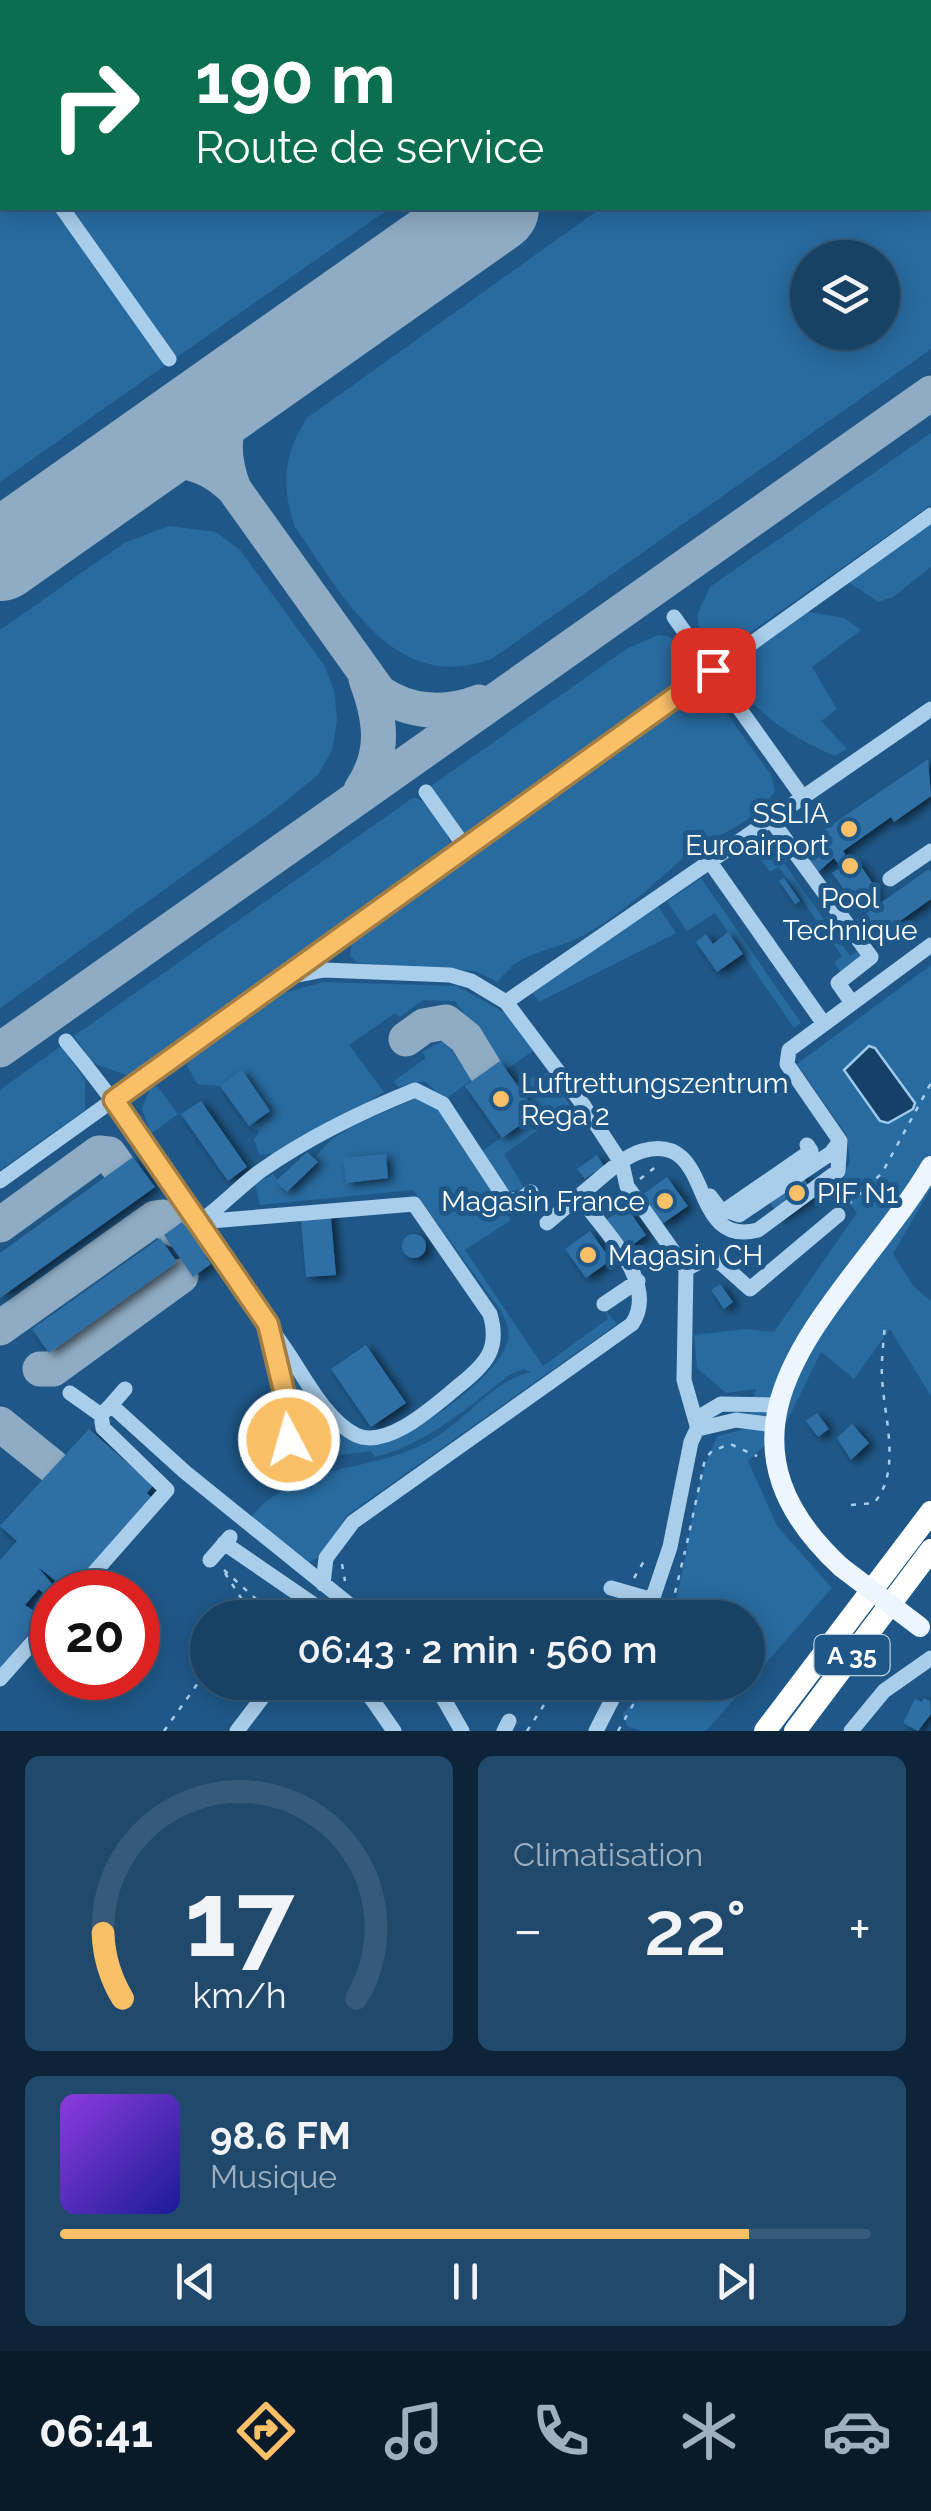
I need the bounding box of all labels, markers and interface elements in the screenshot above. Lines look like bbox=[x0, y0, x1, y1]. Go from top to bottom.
text: 190 m bbox=[195, 37, 396, 119]
icon: right bbox=[30, 40, 160, 170]
text: Route de service bbox=[195, 121, 544, 174]
map controls bbox=[790, 240, 900, 350]
button: layers bbox=[790, 240, 900, 350]
pin bbox=[671, 628, 756, 713]
icon: arrive bbox=[686, 643, 741, 698]
place label: SSLIA Euroairport bbox=[685, 797, 830, 862]
marker: SSLIA Euroairport bbox=[838, 818, 860, 840]
marker: Pool Technique bbox=[839, 855, 861, 877]
place label: Pool Technique bbox=[783, 882, 917, 947]
place label: Luftrettungszentrum Rega 2 bbox=[521, 1067, 788, 1132]
marker: Luftrettungszentrum Rega 2 bbox=[490, 1088, 512, 1110]
place label: PIF N1 bbox=[817, 1177, 898, 1210]
marker: PIF N1 bbox=[786, 1182, 808, 1204]
place label: Magasin France bbox=[441, 1185, 645, 1218]
marker: Magasin France bbox=[654, 1190, 676, 1212]
place label: Magasin CH bbox=[608, 1239, 763, 1272]
marker: Magasin CH bbox=[577, 1244, 599, 1266]
position arrow bbox=[237, 1388, 341, 1492]
speed limit sign: 20 bbox=[30, 1570, 160, 1700]
text: 06:43 · 2 min · 560 m bbox=[297, 1627, 658, 1672]
road number: A 35 bbox=[814, 1635, 890, 1675]
text: Climatisation bbox=[513, 1836, 703, 1873]
text: 17 bbox=[184, 1858, 295, 1980]
text: 22° bbox=[644, 1884, 747, 1973]
text: − bbox=[513, 1897, 543, 1962]
text: + bbox=[848, 1897, 871, 1962]
text: km/h bbox=[192, 1974, 286, 2016]
text: 98.6 FM bbox=[210, 2113, 351, 2158]
text: Musique bbox=[210, 2158, 337, 2195]
icon: previous bbox=[168, 2254, 223, 2309]
icon: pause bbox=[438, 2254, 493, 2309]
icon: next bbox=[708, 2254, 763, 2309]
icon: directions bbox=[231, 2396, 301, 2466]
icon: music bbox=[379, 2396, 449, 2466]
icon: phone bbox=[526, 2396, 596, 2466]
icon: climate bbox=[674, 2396, 744, 2466]
icon: car bbox=[822, 2396, 892, 2466]
text: 06:41 bbox=[39, 2405, 153, 2458]

